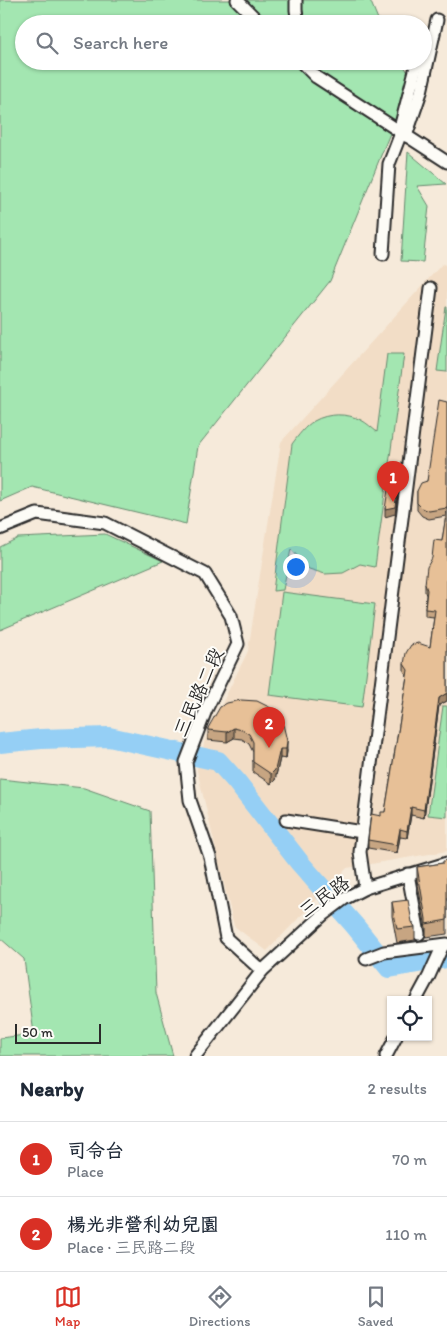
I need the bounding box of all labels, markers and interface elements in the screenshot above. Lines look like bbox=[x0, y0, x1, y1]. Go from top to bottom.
search box bbox=[15, 15, 432, 70]
icon: search bbox=[33, 29, 61, 57]
text: Search here bbox=[73, 31, 168, 54]
pin: 1 bbox=[377, 461, 409, 502]
your location bbox=[283, 554, 309, 580]
street label: 三民路二段 bbox=[169, 644, 228, 740]
pin: 2 bbox=[253, 707, 285, 748]
street label: 三民路 bbox=[294, 870, 354, 922]
map controls bbox=[387, 996, 432, 1041]
button: locate bbox=[387, 996, 432, 1041]
scale bar bbox=[15, 1021, 101, 1044]
text: 50 m bbox=[22, 1024, 53, 1041]
text: Nearby bbox=[20, 1076, 84, 1101]
text: 2 results bbox=[367, 1079, 427, 1098]
text: 司令台 bbox=[67, 1139, 124, 1162]
text: 1 bbox=[32, 1150, 40, 1169]
text: 70 m bbox=[392, 1150, 427, 1169]
text: Place bbox=[67, 1162, 104, 1181]
text: 楊光非營利幼兒園 bbox=[67, 1213, 219, 1236]
text: 2 bbox=[32, 1225, 40, 1244]
text: 110 m bbox=[385, 1225, 427, 1244]
text: Place · 三民路二段 bbox=[67, 1238, 195, 1257]
tab: Map bbox=[54, 1283, 82, 1330]
tab: Directions bbox=[189, 1283, 250, 1330]
tab: Saved bbox=[358, 1283, 393, 1330]

